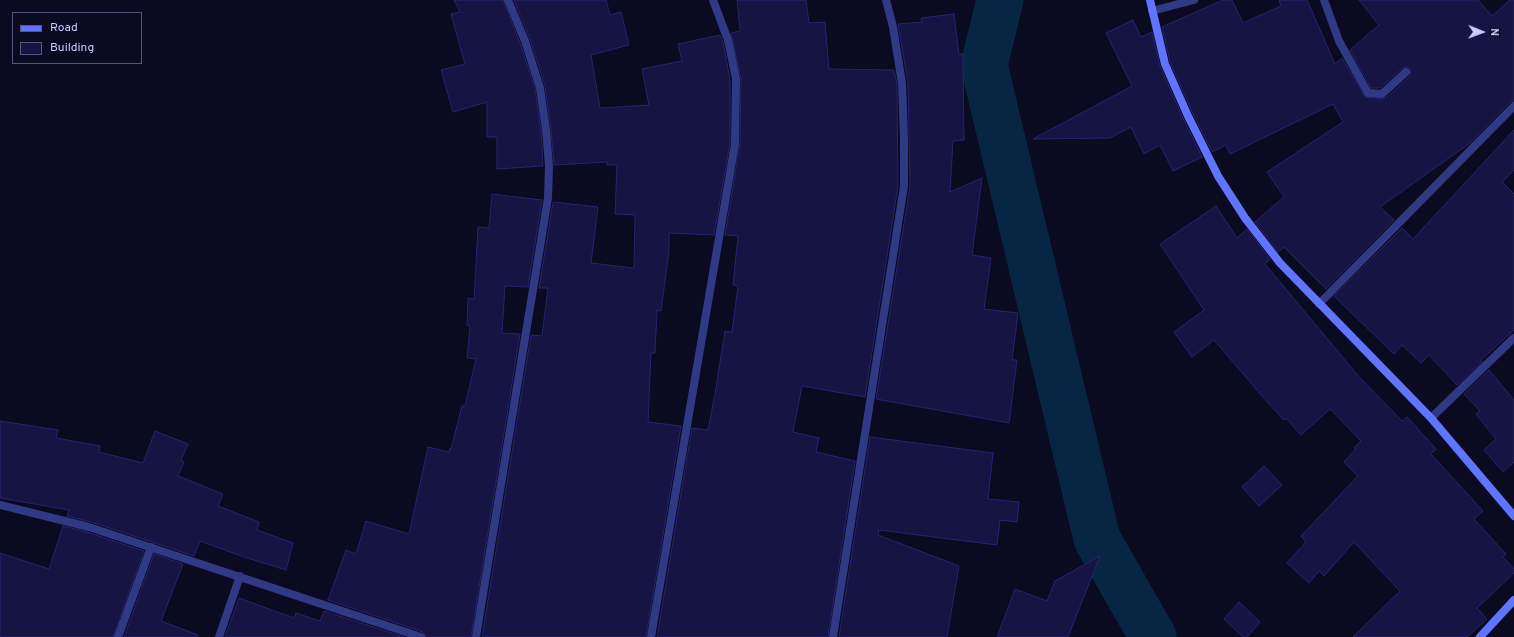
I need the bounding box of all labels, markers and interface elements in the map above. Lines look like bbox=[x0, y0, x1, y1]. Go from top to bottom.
legend bbox=[12, 12, 142, 64]
north arrow bbox=[1462, 12, 1502, 52]
text: Road bbox=[50, 20, 78, 36]
text: N bbox=[1487, 28, 1501, 36]
text: Building bbox=[50, 40, 94, 56]

